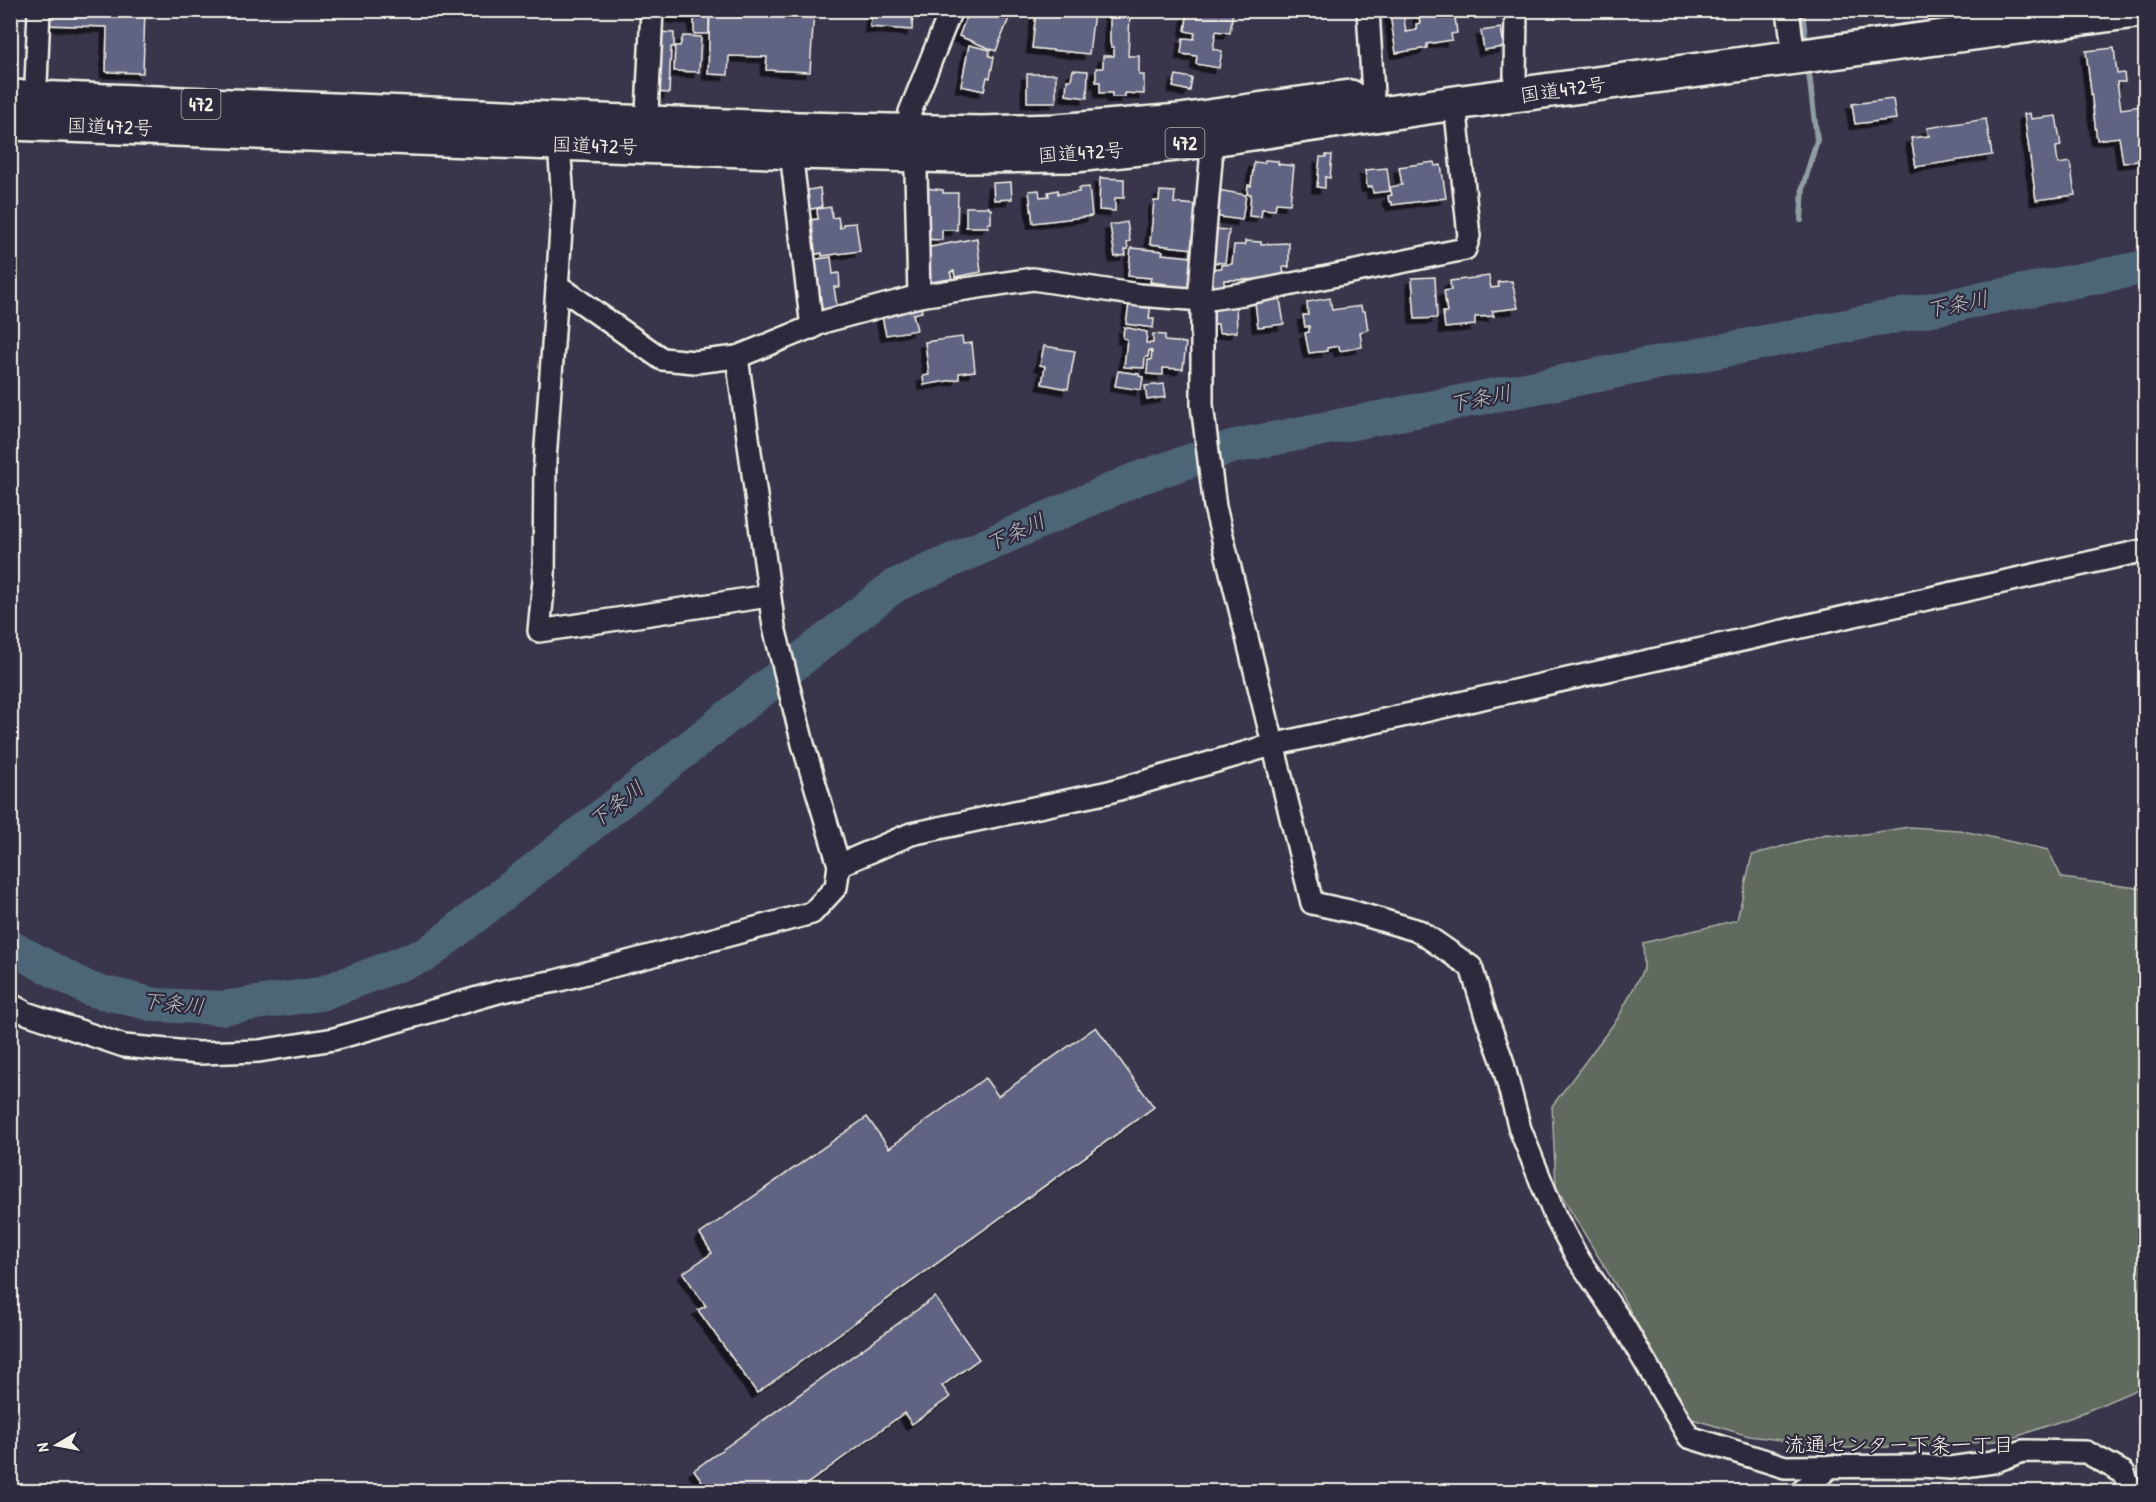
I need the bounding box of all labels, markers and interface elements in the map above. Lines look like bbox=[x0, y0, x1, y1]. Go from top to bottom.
street label: 国道472号 bbox=[1518, 70, 1608, 108]
road number: 472 bbox=[182, 89, 220, 119]
street label: 国道472号 bbox=[66, 111, 154, 141]
road number: 472 bbox=[1166, 128, 1204, 158]
street label: 国道472号 bbox=[551, 130, 639, 160]
street label: 国道472号 bbox=[1037, 136, 1125, 168]
water label: 下条川 bbox=[1923, 284, 1991, 324]
water label: 下条川 bbox=[1446, 378, 1514, 418]
water label: 下条川 bbox=[980, 506, 1050, 558]
water label: 下条川 bbox=[582, 773, 650, 835]
water label: 下条川 bbox=[140, 985, 206, 1021]
north arrow bbox=[27, 1415, 87, 1475]
district label: 流通センター下条一丁目 bbox=[1784, 1430, 2014, 1459]
text: N bbox=[31, 1441, 54, 1454]

